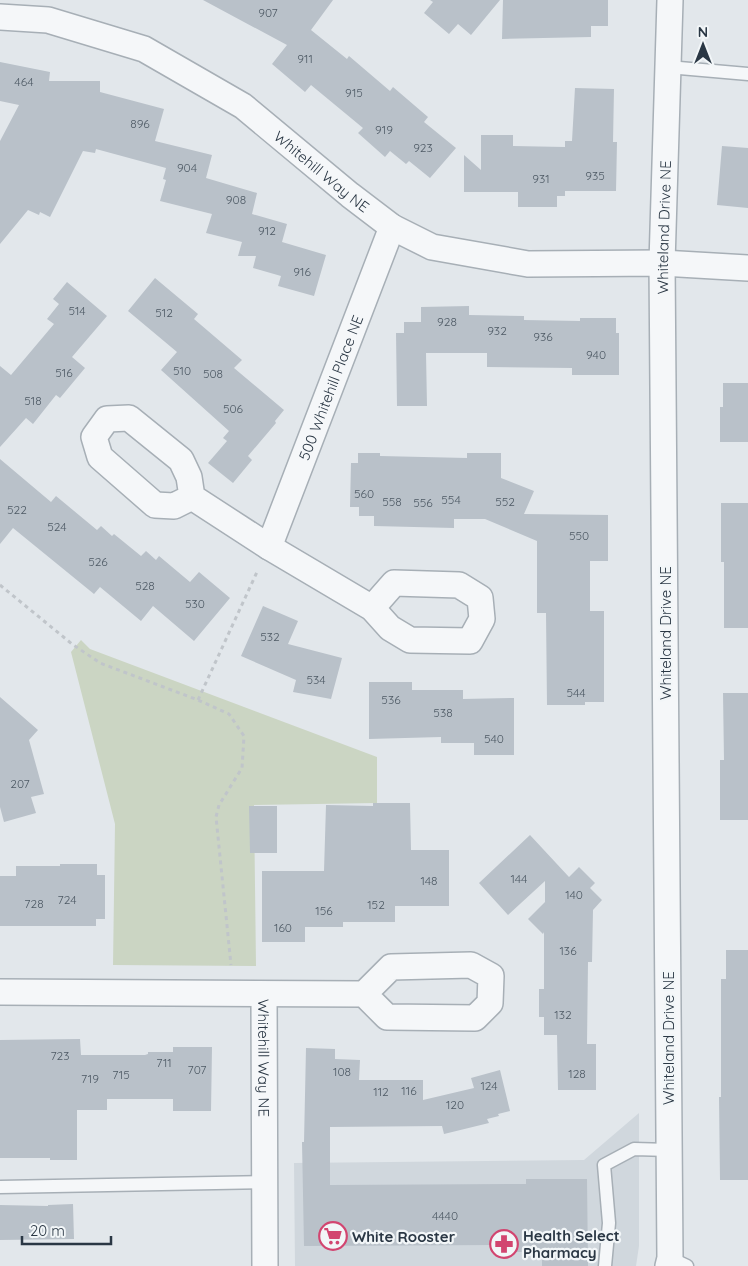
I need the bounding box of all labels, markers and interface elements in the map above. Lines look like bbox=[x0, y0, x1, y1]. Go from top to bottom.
house number: 907 bbox=[258, 5, 278, 20]
north arrow bbox=[678, 20, 728, 70]
text: N bbox=[698, 23, 708, 41]
house number: 911 bbox=[297, 51, 313, 66]
house number: 464 bbox=[14, 74, 34, 89]
house number: 915 bbox=[345, 85, 363, 100]
house number: 896 bbox=[130, 116, 150, 131]
house number: 919 bbox=[375, 122, 393, 137]
street label: Whitehill Way NE bbox=[270, 126, 373, 216]
house number: 923 bbox=[413, 140, 433, 155]
house number: 904 bbox=[177, 160, 197, 175]
street label: Whiteland Drive NE bbox=[653, 160, 675, 294]
house number: 935 bbox=[585, 168, 605, 183]
house number: 931 bbox=[532, 171, 550, 186]
house number: 908 bbox=[226, 192, 246, 207]
house number: 912 bbox=[258, 223, 276, 238]
house number: 916 bbox=[293, 264, 311, 279]
house number: 514 bbox=[68, 303, 86, 318]
house number: 512 bbox=[155, 305, 173, 320]
street label: 500 Whitehill Place NE bbox=[294, 312, 367, 463]
house number: 928 bbox=[437, 314, 457, 329]
house number: 932 bbox=[487, 323, 507, 338]
house number: 936 bbox=[533, 329, 553, 344]
house number: 940 bbox=[586, 347, 606, 362]
house number: 510 bbox=[173, 363, 191, 378]
house number: 516 bbox=[55, 365, 73, 380]
house number: 508 bbox=[203, 366, 223, 381]
house number: 518 bbox=[24, 393, 42, 408]
house number: 506 bbox=[223, 401, 244, 416]
house number: 560 bbox=[354, 486, 374, 501]
house number: 554 bbox=[441, 492, 461, 507]
house number: 558 bbox=[382, 494, 402, 509]
house number: 552 bbox=[495, 494, 515, 509]
house number: 556 bbox=[413, 495, 433, 510]
house number: 522 bbox=[7, 502, 27, 517]
house number: 524 bbox=[47, 519, 67, 534]
house number: 550 bbox=[569, 528, 589, 543]
house number: 526 bbox=[88, 554, 108, 569]
street label: Whiteland Drive NE bbox=[656, 566, 675, 700]
house number: 528 bbox=[135, 578, 155, 593]
house number: 530 bbox=[185, 596, 205, 611]
house number: 532 bbox=[260, 629, 280, 644]
house number: 534 bbox=[306, 672, 326, 687]
house number: 544 bbox=[566, 685, 586, 700]
house number: 536 bbox=[381, 692, 401, 707]
house number: 538 bbox=[433, 705, 453, 720]
house number: 540 bbox=[484, 731, 504, 746]
house number: 207 bbox=[10, 776, 30, 791]
house number: 144 bbox=[511, 871, 527, 886]
house number: 148 bbox=[420, 873, 438, 888]
house number: 140 bbox=[565, 887, 583, 902]
house number: 724 bbox=[58, 892, 76, 907]
house number: 728 bbox=[24, 896, 44, 911]
house number: 152 bbox=[367, 897, 385, 912]
house number: 156 bbox=[315, 903, 333, 918]
house number: 160 bbox=[274, 920, 292, 935]
house number: 136 bbox=[559, 943, 577, 958]
street label: Whiteland Drive NE bbox=[659, 971, 678, 1105]
street label: Whitehill Way NE bbox=[255, 999, 274, 1117]
house number: 132 bbox=[554, 1007, 572, 1022]
house number: 723 bbox=[50, 1048, 70, 1063]
house number: 711 bbox=[156, 1055, 172, 1070]
house number: 707 bbox=[188, 1062, 206, 1077]
house number: 108 bbox=[333, 1064, 351, 1079]
house number: 128 bbox=[568, 1066, 586, 1081]
house number: 715 bbox=[112, 1067, 130, 1082]
house number: 719 bbox=[81, 1071, 99, 1086]
house number: 124 bbox=[480, 1078, 498, 1093]
house number: 116 bbox=[401, 1083, 417, 1098]
house number: 112 bbox=[373, 1084, 389, 1099]
house number: 120 bbox=[446, 1097, 464, 1112]
house number: 4440 bbox=[432, 1208, 458, 1223]
scale bar bbox=[22, 1214, 111, 1246]
text: 20 m bbox=[30, 1221, 65, 1240]
supermarket icon: White Rooster bbox=[318, 1221, 348, 1251]
place label: Health Select Pharmacy bbox=[523, 1226, 620, 1262]
place label: White Rooster bbox=[352, 1227, 456, 1246]
pharmacy icon: Health Select Pharmacy bbox=[489, 1229, 519, 1259]

